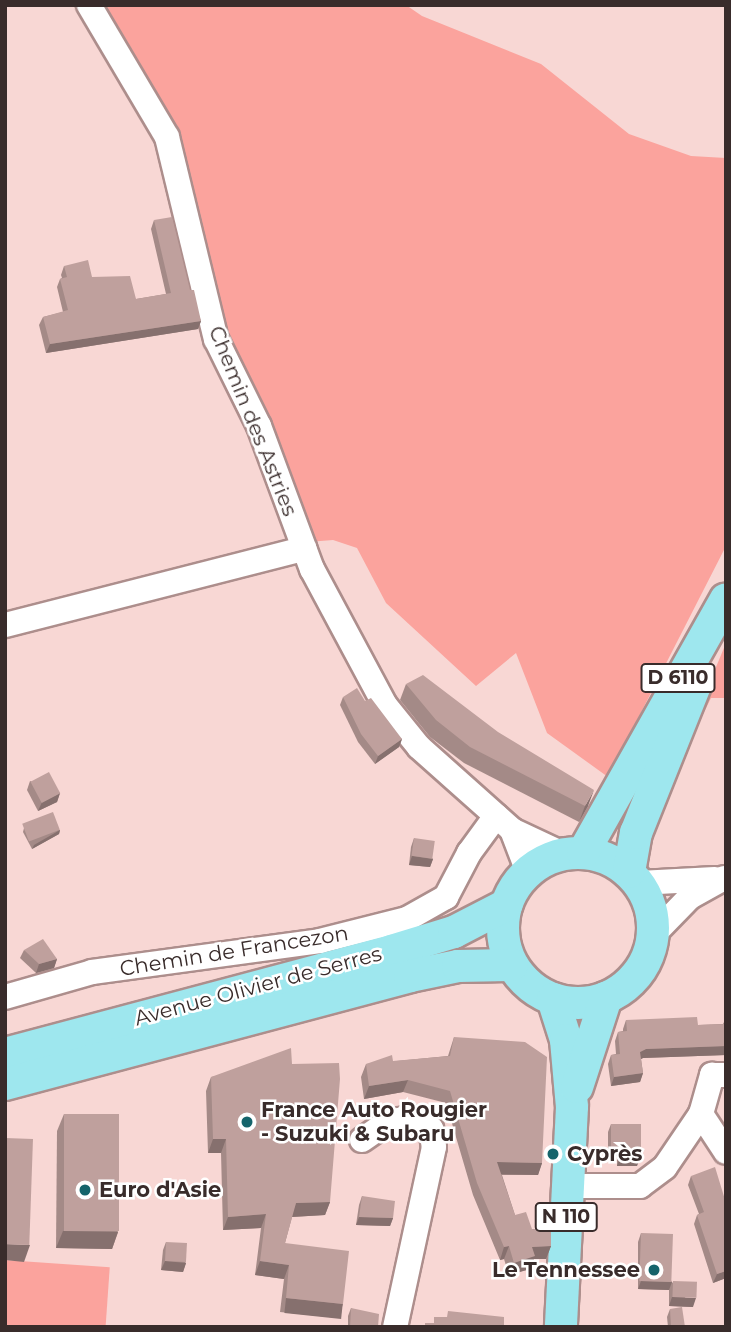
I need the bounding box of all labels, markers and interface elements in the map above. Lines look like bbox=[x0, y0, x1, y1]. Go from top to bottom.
street label: Chemin des Astries bbox=[203, 322, 303, 520]
road number: D 6110 bbox=[640, 663, 716, 694]
street label: Chemin de Francezon bbox=[118, 920, 350, 982]
street label: Avenue Olivier de Serres bbox=[132, 941, 384, 1031]
place label: France Auto Rougier - Suzuki & Subaru bbox=[261, 1097, 487, 1147]
marker: France Auto Rougier - Suzuki & Subaru bbox=[239, 1114, 255, 1130]
place label: Cyprès bbox=[567, 1141, 643, 1167]
marker: Cyprès bbox=[545, 1146, 561, 1162]
place label: Euro d'Asie bbox=[99, 1177, 221, 1203]
marker: Euro d'Asie bbox=[77, 1182, 93, 1198]
road number: N 110 bbox=[534, 1202, 598, 1232]
place label: Le Tennessee bbox=[492, 1257, 640, 1283]
marker: Le Tennessee bbox=[646, 1262, 662, 1278]

